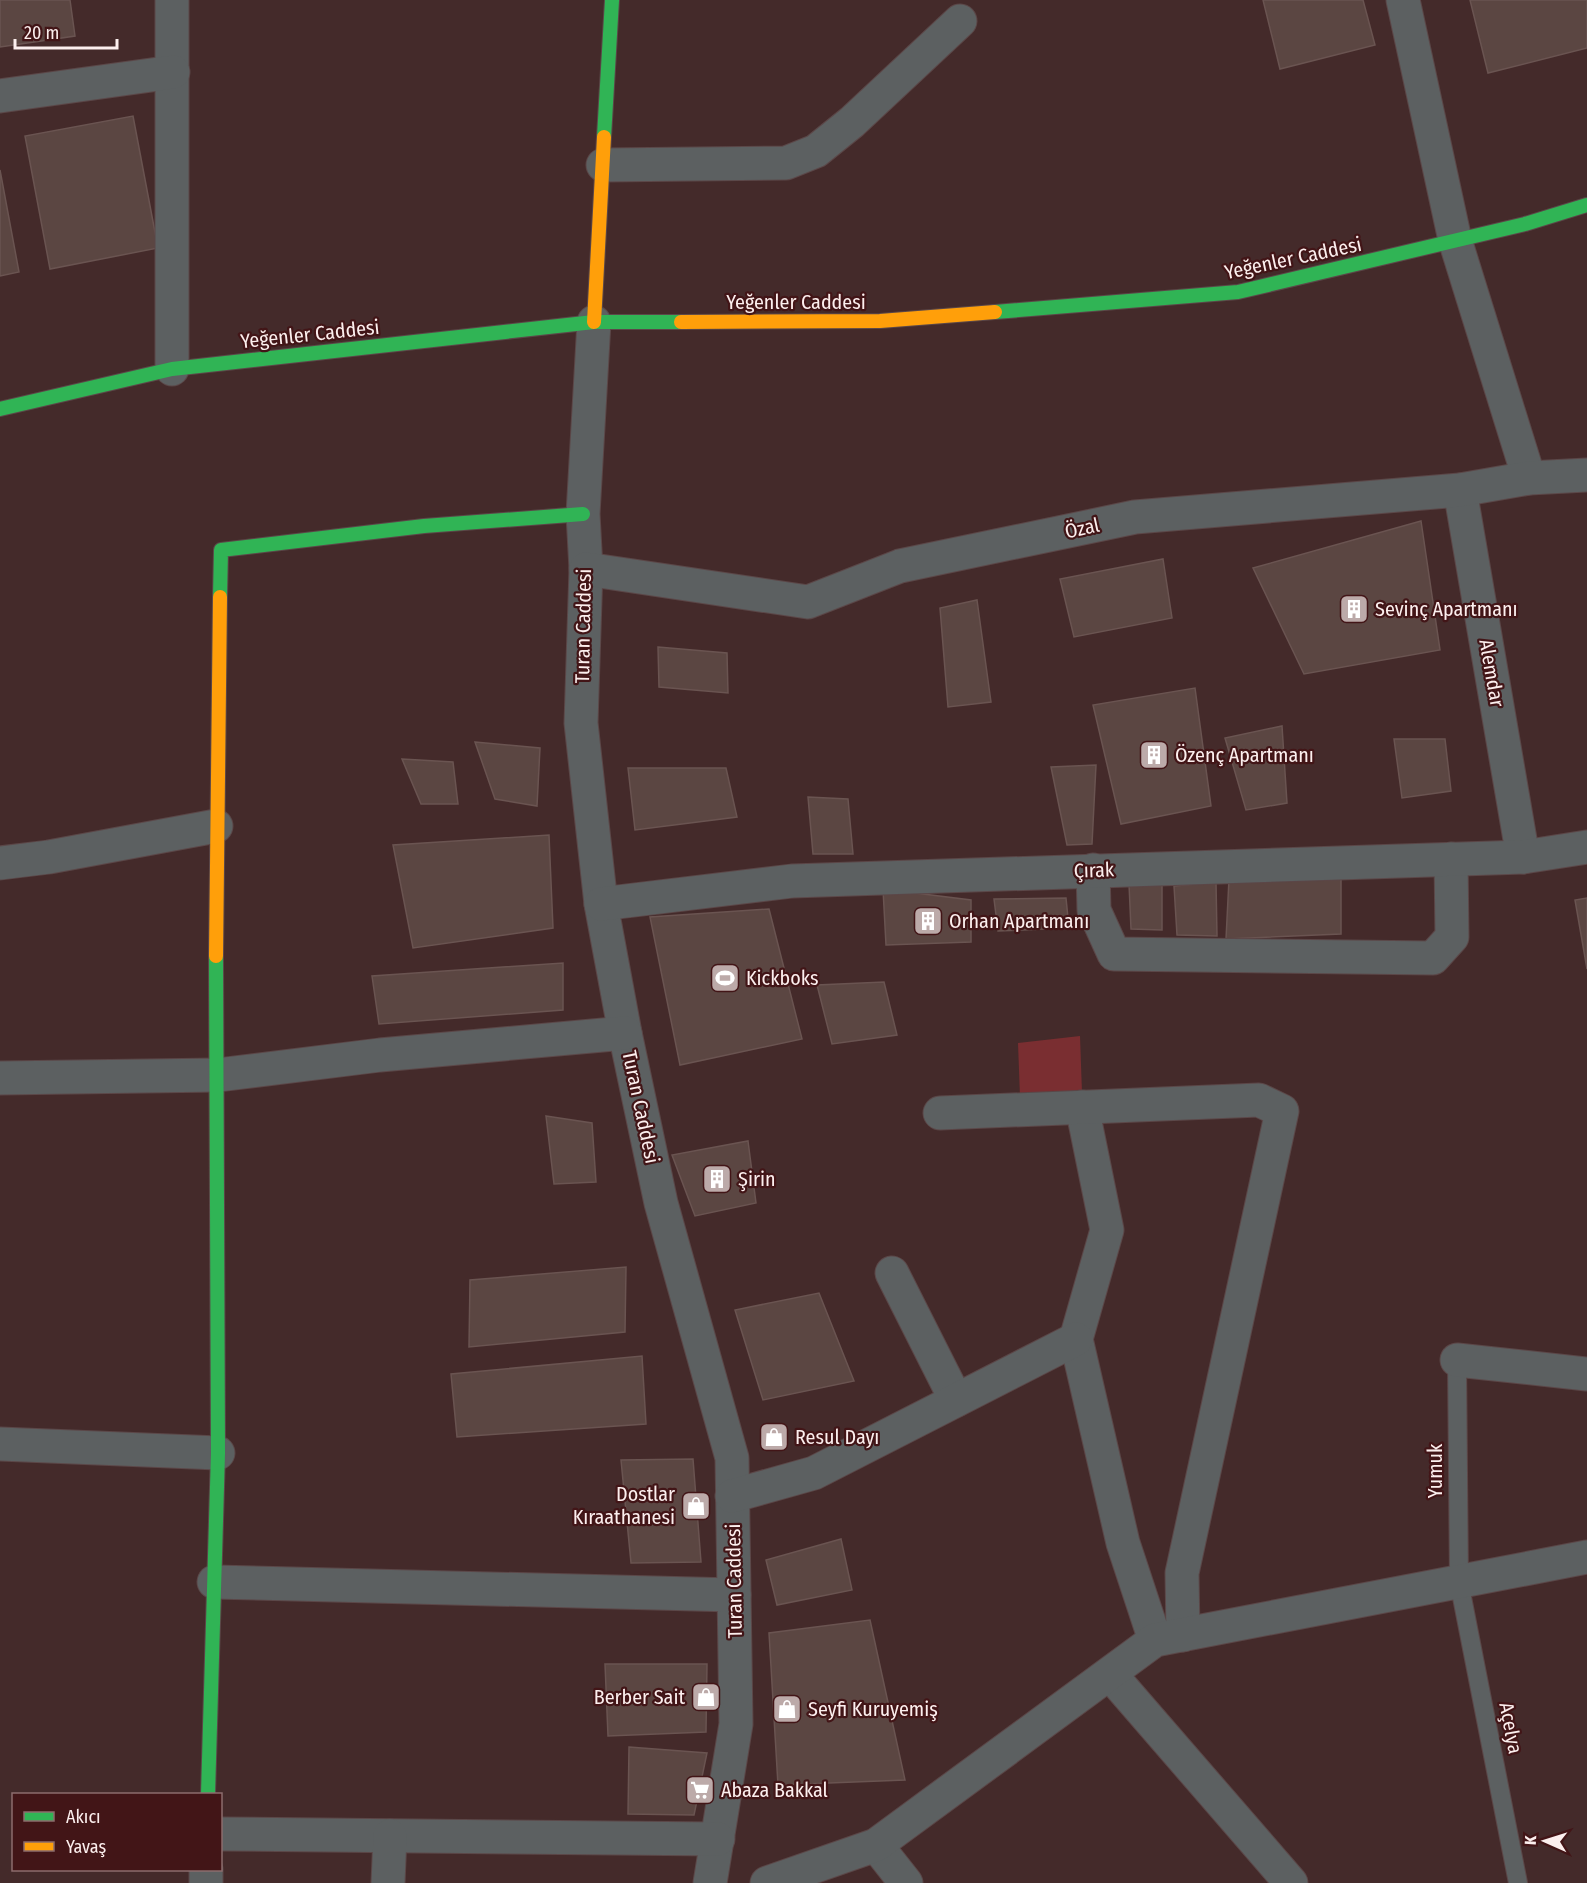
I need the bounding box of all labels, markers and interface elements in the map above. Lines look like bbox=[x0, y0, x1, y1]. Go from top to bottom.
scale bar bbox=[15, 12, 117, 50]
text: 20 m bbox=[24, 22, 59, 44]
street label: Yeğenler Caddesi bbox=[1222, 232, 1364, 284]
street label: Yeğenler Caddesi bbox=[726, 290, 866, 314]
street label: Yeğenler Caddesi bbox=[239, 315, 381, 353]
street label: Özal bbox=[1062, 513, 1102, 543]
street label: Turan Caddesi bbox=[570, 568, 596, 684]
building icon: Sevinç Apartmanı bbox=[1338, 593, 1370, 625]
place label: Sevinç Apartmanı bbox=[1375, 597, 1518, 621]
street label: Alemdar bbox=[1474, 637, 1510, 709]
building icon: Özenç Apartmanı bbox=[1138, 739, 1170, 771]
place label: Özenç Apartmanı bbox=[1175, 743, 1314, 767]
street label: Çırak bbox=[1073, 857, 1115, 884]
building icon: Orhan Apartmanı bbox=[912, 905, 944, 937]
place label: Orhan Apartmanı bbox=[949, 909, 1089, 933]
sports icon: Kickboks bbox=[709, 962, 741, 994]
place label: Kickboks bbox=[746, 966, 818, 990]
street label: Turan Caddesi bbox=[617, 1048, 665, 1166]
building icon: Şirin bbox=[701, 1163, 733, 1195]
place label: Şirin bbox=[738, 1167, 776, 1192]
shop icon: Resul Dayı bbox=[758, 1421, 790, 1453]
place label: Resul Dayı bbox=[795, 1425, 879, 1449]
street label: Yumuk bbox=[1423, 1443, 1447, 1498]
place label: Dostlar Kıraathanesi bbox=[573, 1482, 675, 1529]
shop icon: Dostlar Kıraathanesi bbox=[680, 1490, 712, 1522]
street label: Turan Caddesi bbox=[721, 1523, 747, 1639]
shop icon: Berber Sait bbox=[690, 1681, 722, 1713]
place label: Berber Sait bbox=[594, 1685, 685, 1709]
shop icon: Seyfi Kuruyemiş bbox=[771, 1693, 803, 1725]
place label: Seyfi Kuruyemiş bbox=[808, 1697, 938, 1722]
street label: Açelya bbox=[1494, 1700, 1528, 1756]
supermarket icon: Abaza Bakkal bbox=[684, 1774, 716, 1806]
place label: Abaza Bakkal bbox=[721, 1778, 828, 1802]
legend bbox=[12, 1793, 222, 1871]
text: Akıcı bbox=[66, 1806, 101, 1828]
north arrow bbox=[1515, 1811, 1575, 1871]
text: K bbox=[1521, 1834, 1540, 1845]
text: Yavaş bbox=[66, 1836, 107, 1858]

